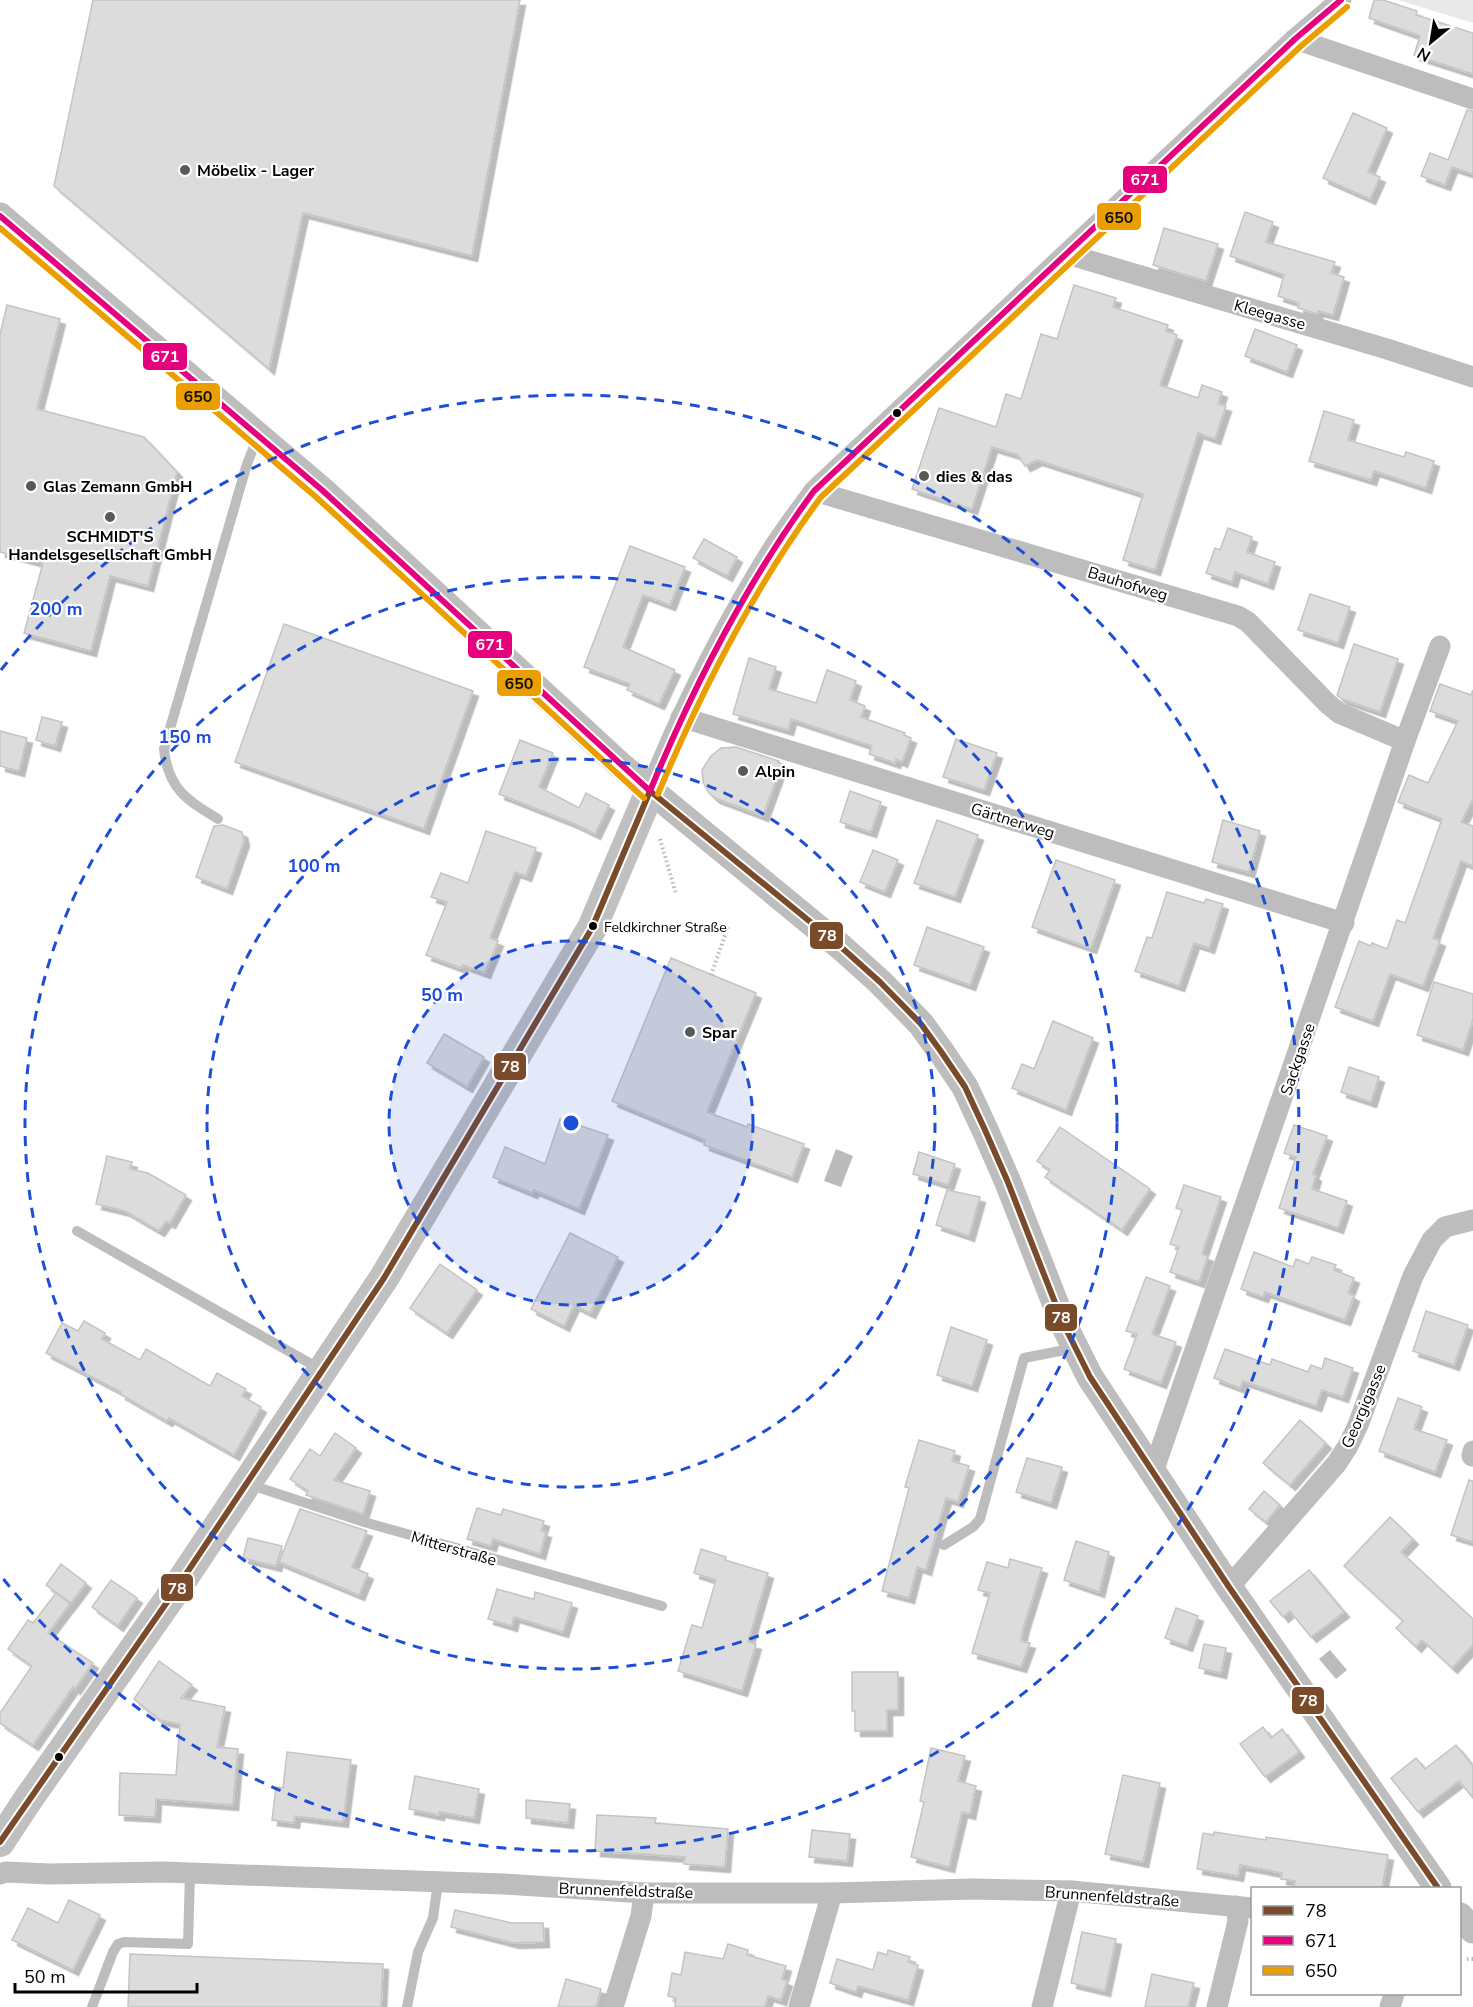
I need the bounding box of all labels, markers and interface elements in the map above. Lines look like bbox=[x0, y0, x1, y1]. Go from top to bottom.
north arrow bbox=[1401, 12, 1461, 72]
text: N bbox=[1413, 42, 1435, 67]
place label: Möbelix - Lager bbox=[197, 160, 315, 182]
marker: Möbelix - Lager bbox=[178, 163, 192, 177]
line badge: 671 bbox=[1122, 165, 1168, 194]
text: 671 bbox=[1131, 169, 1159, 191]
line badge: 650 bbox=[1096, 202, 1142, 231]
text: 650 bbox=[1105, 207, 1133, 229]
street label: Kleegasse bbox=[1231, 294, 1308, 336]
line badge: 671 bbox=[142, 342, 188, 371]
text: 671 bbox=[151, 346, 179, 368]
line badge: 650 bbox=[175, 382, 221, 411]
text: 650 bbox=[184, 386, 212, 408]
unlabelled marker bbox=[891, 407, 903, 419]
place label: dies & das bbox=[936, 466, 1013, 488]
marker: dies & das bbox=[917, 469, 931, 483]
place label: Glas Zemann GmbH bbox=[43, 476, 192, 498]
marker: Glas Zemann GmbH bbox=[24, 479, 38, 493]
marker: SCHMIDT'S Handelsgesellschaft GmbH bbox=[103, 510, 117, 524]
place label: SCHMIDT'S Handelsgesellschaft GmbH bbox=[8, 526, 212, 566]
street label: Bauhofweg bbox=[1085, 561, 1170, 607]
text: 200 m bbox=[29, 597, 83, 621]
line badge: 671 bbox=[467, 630, 513, 659]
text: 671 bbox=[476, 634, 504, 656]
line badge: 650 bbox=[496, 669, 542, 697]
text: 650 bbox=[505, 673, 533, 695]
text: 150 m bbox=[158, 725, 212, 749]
place label: Alpin bbox=[755, 761, 795, 783]
marker: Alpin bbox=[736, 764, 750, 778]
street label: Gärtnerweg bbox=[968, 798, 1057, 844]
text: 100 m bbox=[287, 854, 341, 878]
place label: Feldkirchner Straße bbox=[604, 918, 727, 937]
marker: Feldkirchner Straße bbox=[587, 920, 599, 932]
line badge: 78 bbox=[809, 921, 844, 950]
text: 78 bbox=[817, 925, 837, 947]
text: 50 m bbox=[421, 983, 463, 1007]
street label: Sackgasse bbox=[1275, 1020, 1321, 1099]
place label: Spar bbox=[702, 1022, 737, 1044]
marker: Spar bbox=[683, 1025, 697, 1039]
line badge: 78 bbox=[493, 1052, 527, 1081]
text: 78 bbox=[500, 1056, 520, 1078]
centre of rings bbox=[561, 1113, 581, 1133]
line badge: 78 bbox=[1044, 1303, 1078, 1332]
text: 78 bbox=[1051, 1307, 1071, 1329]
street label: Georgigasse bbox=[1336, 1361, 1392, 1452]
street label: Mitterstraße bbox=[408, 1526, 499, 1572]
line badge: 78 bbox=[160, 1573, 194, 1602]
text: 78 bbox=[167, 1578, 187, 1600]
line badge: 78 bbox=[1291, 1686, 1325, 1715]
text: 78 bbox=[1298, 1690, 1318, 1712]
unlabelled marker bbox=[53, 1751, 65, 1763]
street label: Brunnenfeldstraße bbox=[558, 1878, 694, 1904]
street label: Brunnenfeldstraße bbox=[1044, 1881, 1180, 1913]
legend bbox=[1251, 1887, 1461, 1995]
text: 78 bbox=[1305, 1899, 1327, 1923]
text: 671 bbox=[1305, 1929, 1337, 1953]
scale bar bbox=[15, 1956, 196, 1994]
text: 650 bbox=[1305, 1959, 1337, 1983]
text: 50 m bbox=[24, 1965, 66, 1989]

